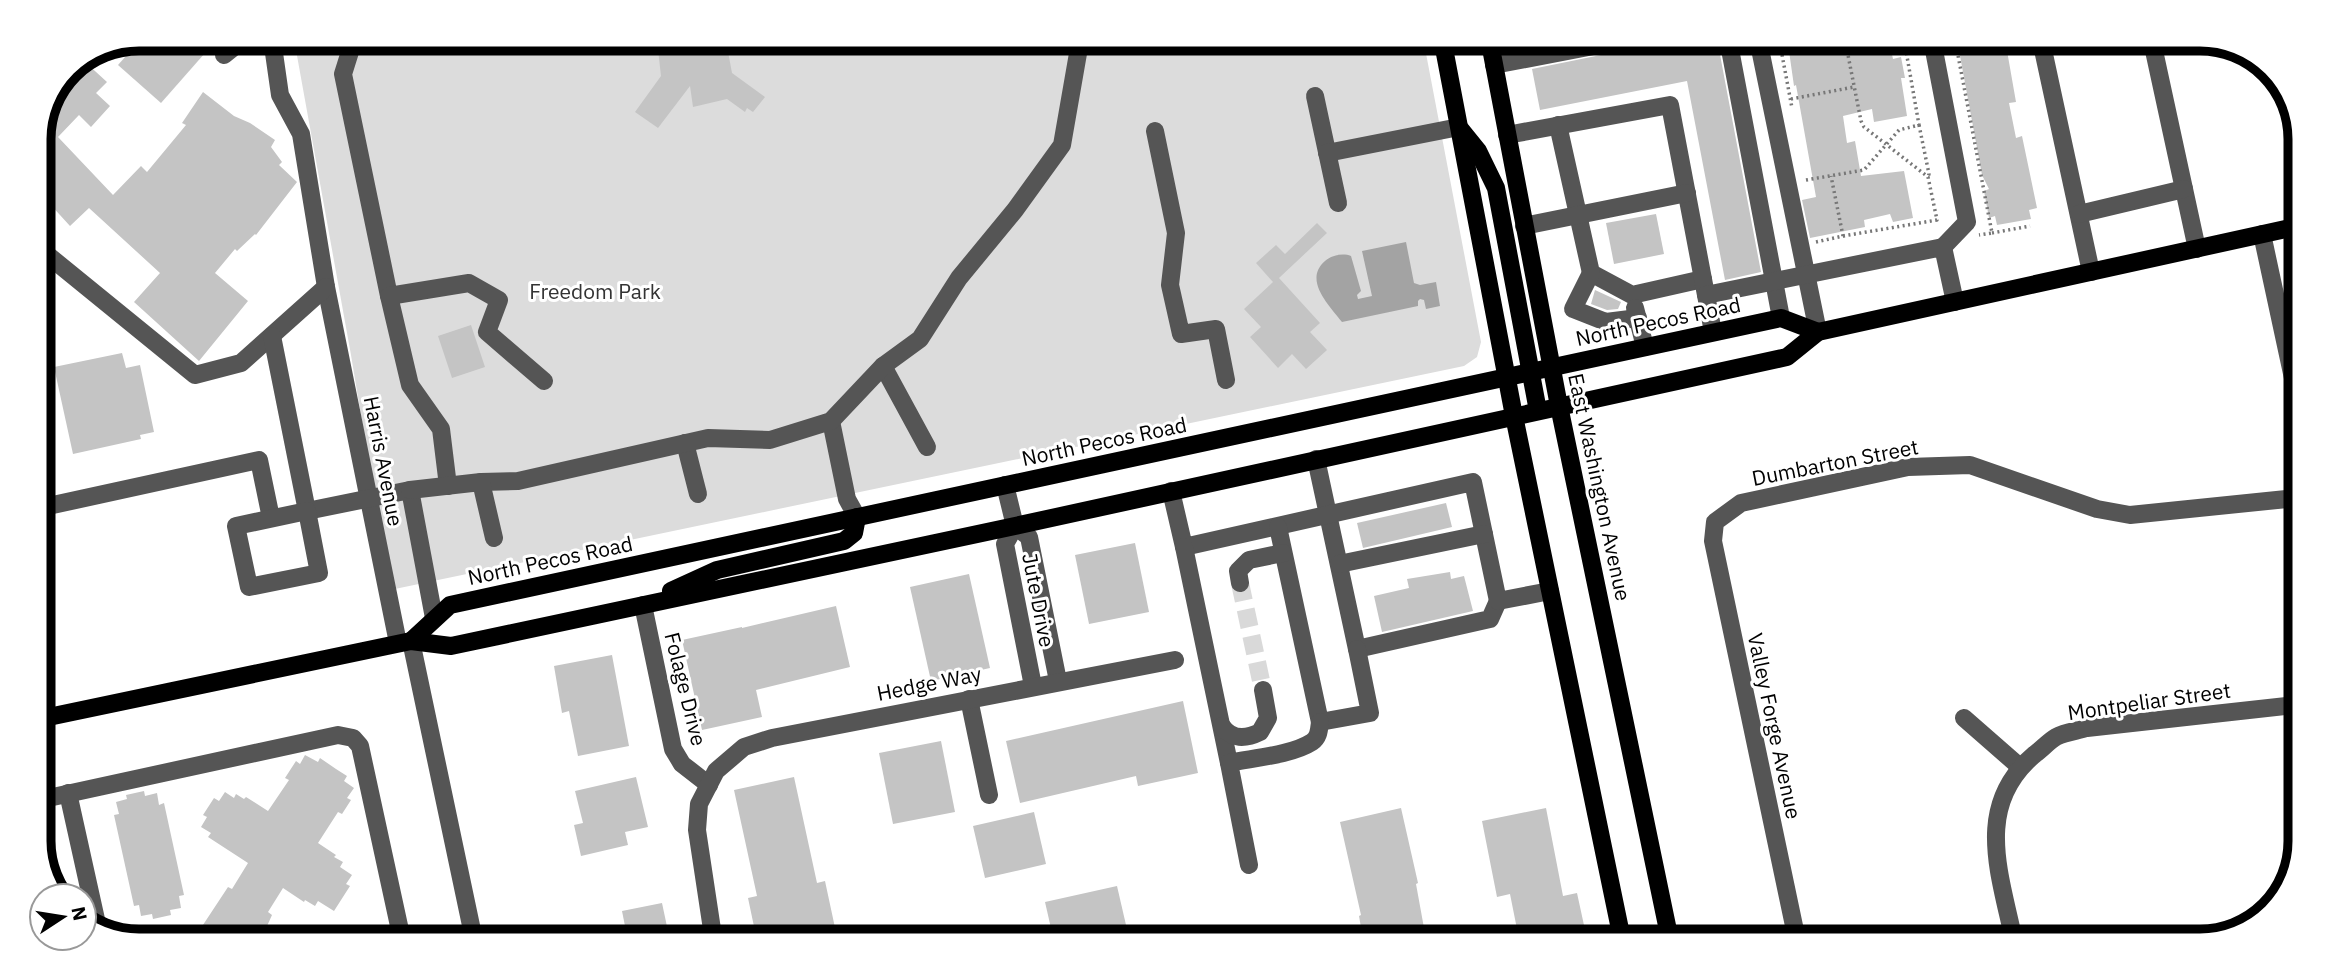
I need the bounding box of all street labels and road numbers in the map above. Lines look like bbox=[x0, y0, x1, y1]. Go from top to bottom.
street label: North Pecos Road bbox=[1573, 290, 1743, 352]
street label: East Washington Avenue bbox=[1562, 371, 1638, 603]
street label: Harris Avenue bbox=[358, 394, 410, 528]
street label: North Pecos Road bbox=[1019, 410, 1189, 472]
street label: Dumbarton Street bbox=[1749, 432, 1921, 492]
street label: North Pecos Road bbox=[465, 529, 635, 591]
street label: Jute Drive bbox=[1016, 551, 1062, 649]
street label: Folage Drive bbox=[658, 629, 714, 749]
street label: Valley Forge Avenue bbox=[1742, 630, 1808, 822]
street label: Hedge Way bbox=[874, 659, 984, 707]
street label: Montpeliar Street bbox=[2066, 676, 2232, 726]

